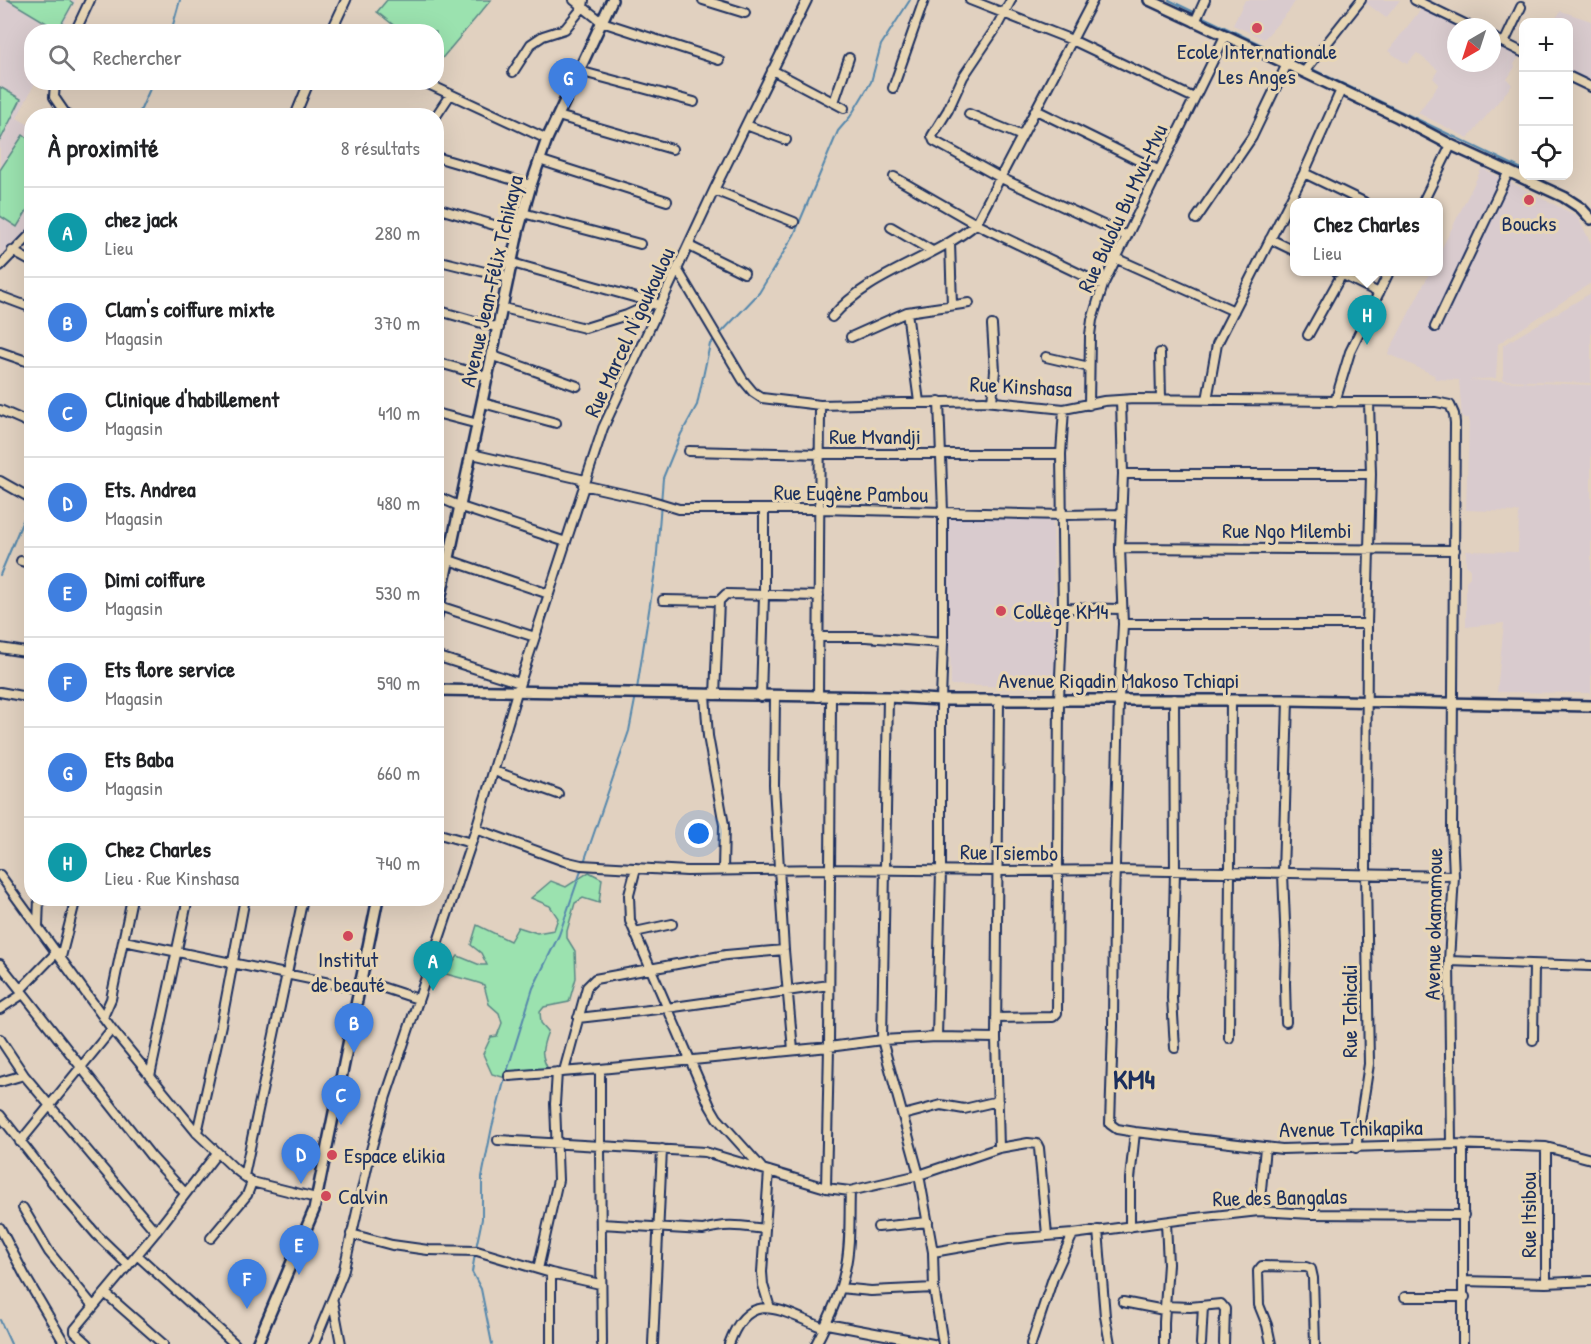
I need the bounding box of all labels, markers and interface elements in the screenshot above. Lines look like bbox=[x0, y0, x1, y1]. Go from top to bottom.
north arrow bbox=[1447, 18, 1501, 72]
map controls bbox=[1519, 18, 1573, 180]
button: + bbox=[1519, 18, 1573, 72]
marker: Ecole Internationale Les Anges bbox=[1250, 21, 1264, 35]
search box bbox=[24, 24, 444, 90]
place label: Ecole Internationale Les Anges bbox=[1177, 36, 1337, 91]
icon: search bbox=[45, 41, 78, 74]
text: Rechercher bbox=[93, 42, 182, 72]
pin: G bbox=[548, 58, 588, 108]
button: − bbox=[1519, 72, 1573, 126]
street label: Rue Bulolu Bu Mvu-Mvu bbox=[1070, 119, 1174, 297]
button: locate bbox=[1519, 126, 1573, 180]
text: À proximité bbox=[48, 130, 159, 165]
text: 8 résultats bbox=[341, 134, 420, 161]
street label: Avenue Jean-Félix Tchikaya bbox=[452, 172, 530, 390]
marker: Boucks bbox=[1522, 193, 1536, 207]
popup bbox=[1290, 198, 1443, 276]
text: chez jack bbox=[105, 204, 177, 234]
place label: Boucks bbox=[1502, 208, 1556, 238]
text: Chez Charles bbox=[1314, 209, 1420, 239]
text: A bbox=[63, 219, 72, 246]
text: 280 m bbox=[375, 219, 420, 246]
text: Lieu bbox=[105, 234, 133, 261]
text: Lieu bbox=[1314, 239, 1341, 266]
street label: Rue Marcel N'goukoulou bbox=[577, 242, 682, 422]
text: Clam's coiffure mixte bbox=[105, 294, 275, 324]
pin: H bbox=[1348, 296, 1386, 345]
text: B bbox=[62, 309, 73, 336]
text: 370 m bbox=[374, 309, 420, 336]
text: Magasin bbox=[105, 324, 163, 351]
street label: Rue Kinshasa bbox=[969, 368, 1073, 404]
text: Clinique d'habillement bbox=[105, 384, 279, 414]
text: C bbox=[62, 399, 73, 426]
text: 410 m bbox=[378, 399, 420, 426]
text: Magasin bbox=[105, 414, 163, 441]
street label: Rue Mvandji bbox=[829, 421, 921, 451]
text: Ets. Andrea bbox=[105, 474, 196, 504]
street label: Rue Eugène Pambou bbox=[774, 477, 929, 509]
text: D bbox=[63, 489, 72, 516]
text: 480 m bbox=[377, 489, 420, 516]
text: Magasin bbox=[105, 504, 163, 531]
street label: Rue Ngo Milembi bbox=[1222, 515, 1352, 545]
text: Dimi coiffure bbox=[105, 564, 205, 594]
text: E bbox=[63, 579, 72, 606]
text: 530 m bbox=[375, 579, 420, 606]
text: Magasin bbox=[105, 594, 163, 621]
place label: Collège KM4 bbox=[1013, 596, 1109, 626]
marker: Collège KM4 bbox=[994, 604, 1008, 618]
text: Ets flore service bbox=[105, 654, 235, 684]
street label: Avenue Rigadin Makoso Tchiapi bbox=[999, 665, 1239, 695]
text: F bbox=[64, 669, 71, 696]
text: 590 m bbox=[377, 669, 420, 696]
text: Magasin bbox=[105, 684, 163, 711]
text: Ets Baba bbox=[105, 744, 173, 774]
text: G bbox=[63, 759, 72, 786]
text: 660 m bbox=[377, 759, 420, 786]
text: Magasin bbox=[105, 774, 163, 801]
your location bbox=[684, 819, 713, 848]
text: Chez Charles bbox=[105, 834, 211, 864]
street label: Rue Tsiembo bbox=[960, 836, 1058, 868]
street label: Avenue okamamoue bbox=[1417, 847, 1449, 1000]
text: H bbox=[63, 849, 72, 876]
text: 740 m bbox=[375, 849, 420, 876]
text: Lieu · Rue Kinshasa bbox=[105, 864, 239, 891]
marker: Institut de beauté bbox=[341, 929, 355, 943]
pin: A bbox=[414, 942, 452, 991]
place label: Institut de beauté bbox=[311, 944, 385, 999]
street label: Rue Tchicali bbox=[1334, 964, 1364, 1058]
pin: B bbox=[334, 1004, 374, 1053]
district label: KM4 bbox=[1113, 1060, 1155, 1098]
pin: C bbox=[322, 1076, 360, 1125]
street label: Avenue Tchikapika bbox=[1279, 1112, 1423, 1144]
pin: D bbox=[282, 1134, 320, 1184]
place label: Espace elikia bbox=[344, 1140, 445, 1170]
marker: Espace elikia bbox=[325, 1148, 339, 1162]
street label: Rue Itsibou bbox=[1513, 1172, 1543, 1258]
place label: Calvin bbox=[338, 1181, 388, 1211]
street label: Rue des Bangalas bbox=[1212, 1181, 1348, 1213]
marker: Calvin bbox=[319, 1189, 333, 1203]
pin: E bbox=[280, 1226, 318, 1275]
pin: F bbox=[228, 1260, 266, 1309]

